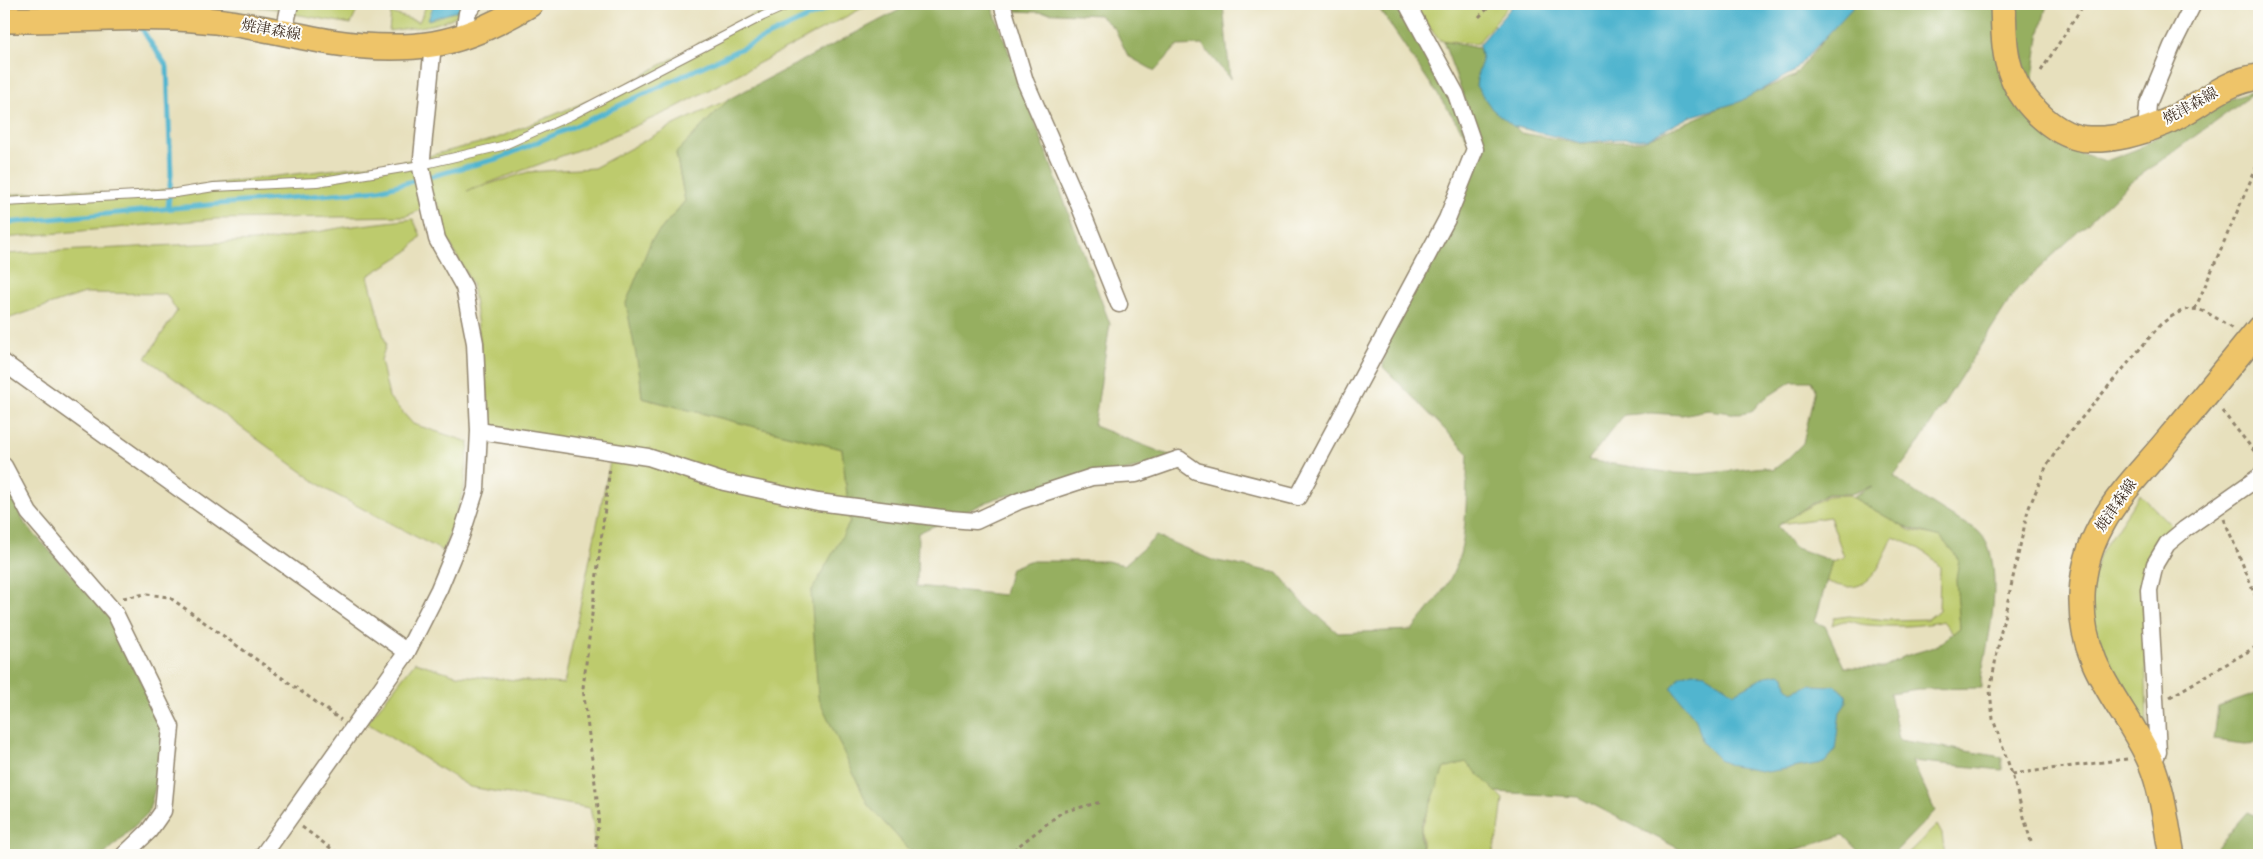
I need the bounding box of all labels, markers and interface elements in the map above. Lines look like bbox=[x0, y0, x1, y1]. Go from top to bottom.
street label: 焼津森線 bbox=[240, 16, 302, 44]
street label: 焼津森線 bbox=[2160, 84, 2221, 128]
street label: 焼津森線 bbox=[2092, 476, 2140, 535]

